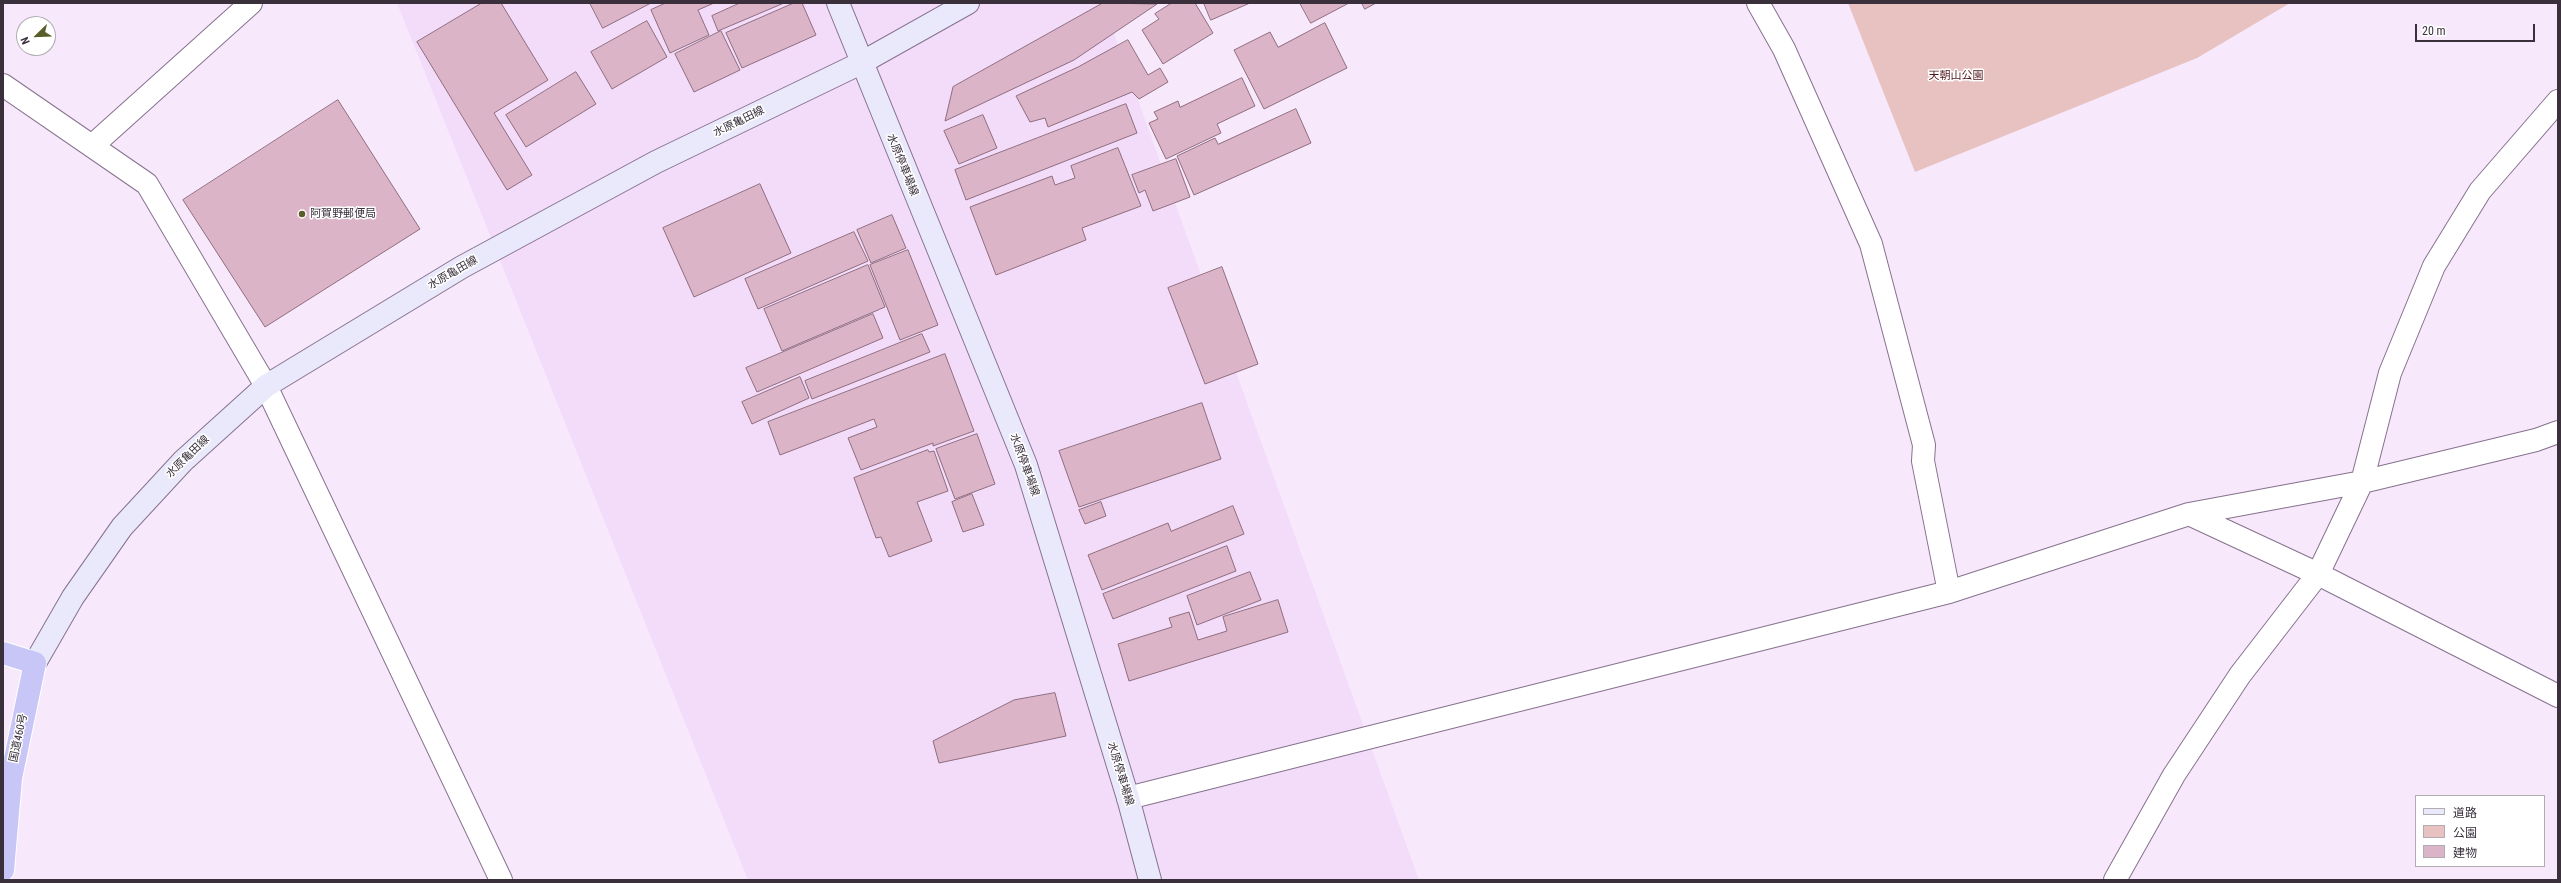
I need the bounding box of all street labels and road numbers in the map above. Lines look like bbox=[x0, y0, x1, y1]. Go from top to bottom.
street label: 水原亀田線 bbox=[711, 104, 767, 140]
street label: 水原停車場線 bbox=[884, 132, 920, 198]
street label: 水原亀田線 bbox=[426, 254, 480, 292]
street label: 水原停車場線 bbox=[1007, 432, 1041, 498]
street label: 水原亀田線 bbox=[164, 433, 212, 481]
street label: 国道460号 bbox=[7, 713, 31, 763]
street label: 水原停車場線 bbox=[1104, 741, 1136, 807]

